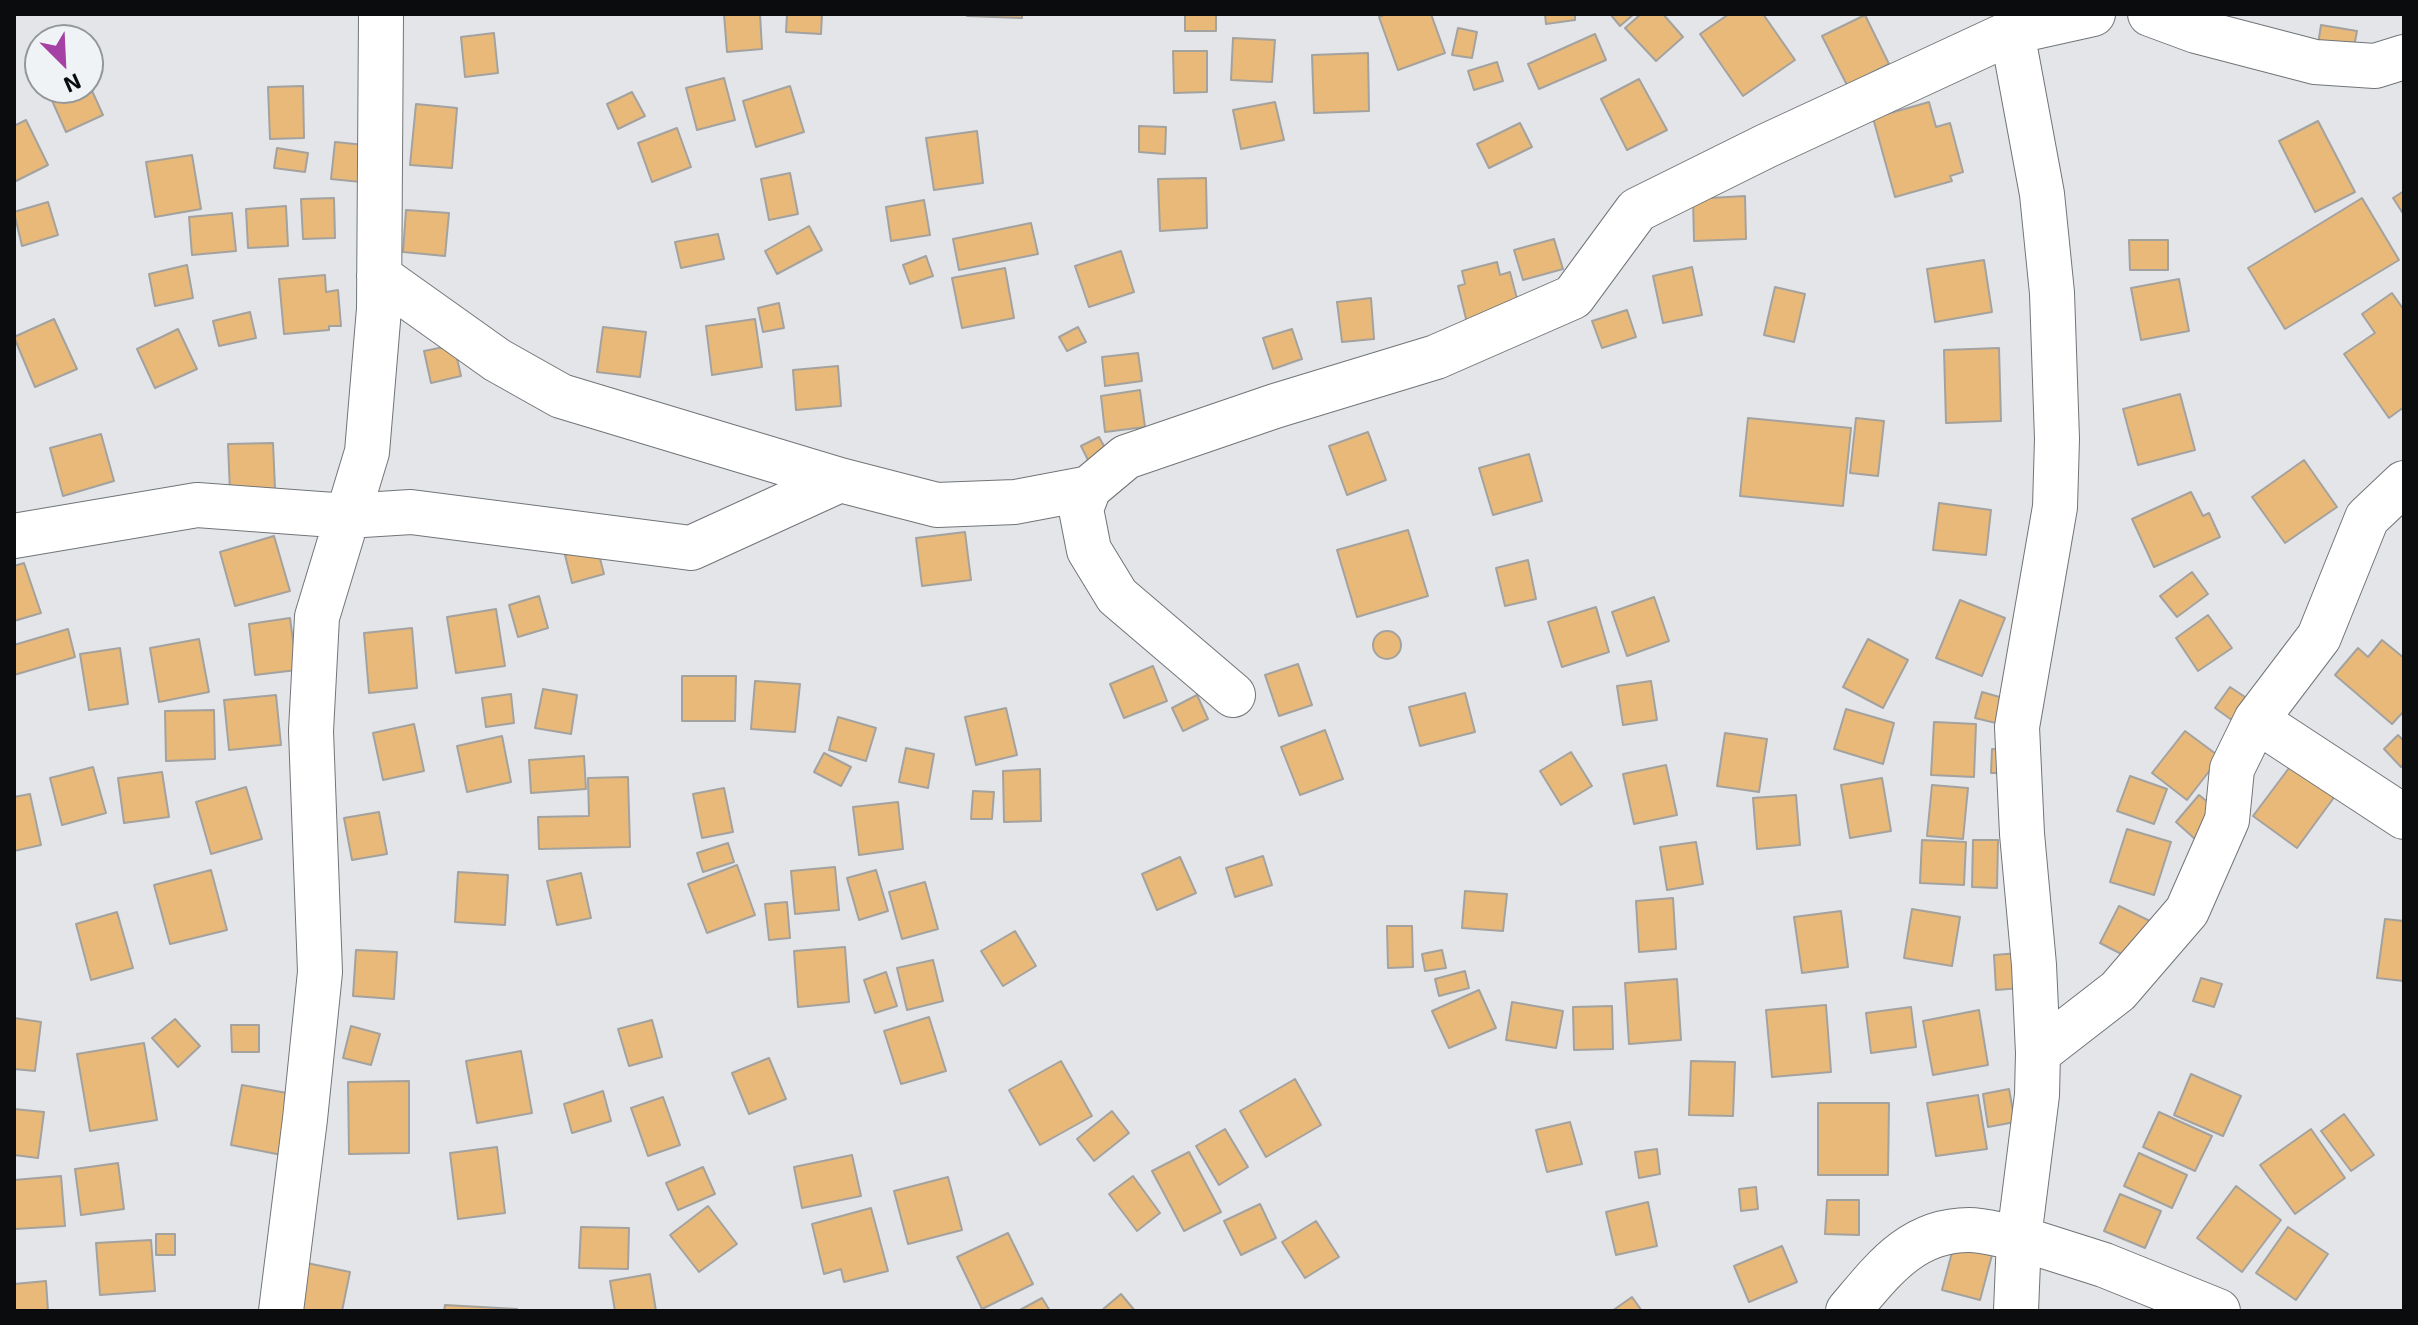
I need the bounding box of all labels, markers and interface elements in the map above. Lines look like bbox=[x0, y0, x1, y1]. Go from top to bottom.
north arrow bbox=[24, 24, 104, 104]
text: N bbox=[60, 69, 86, 99]

